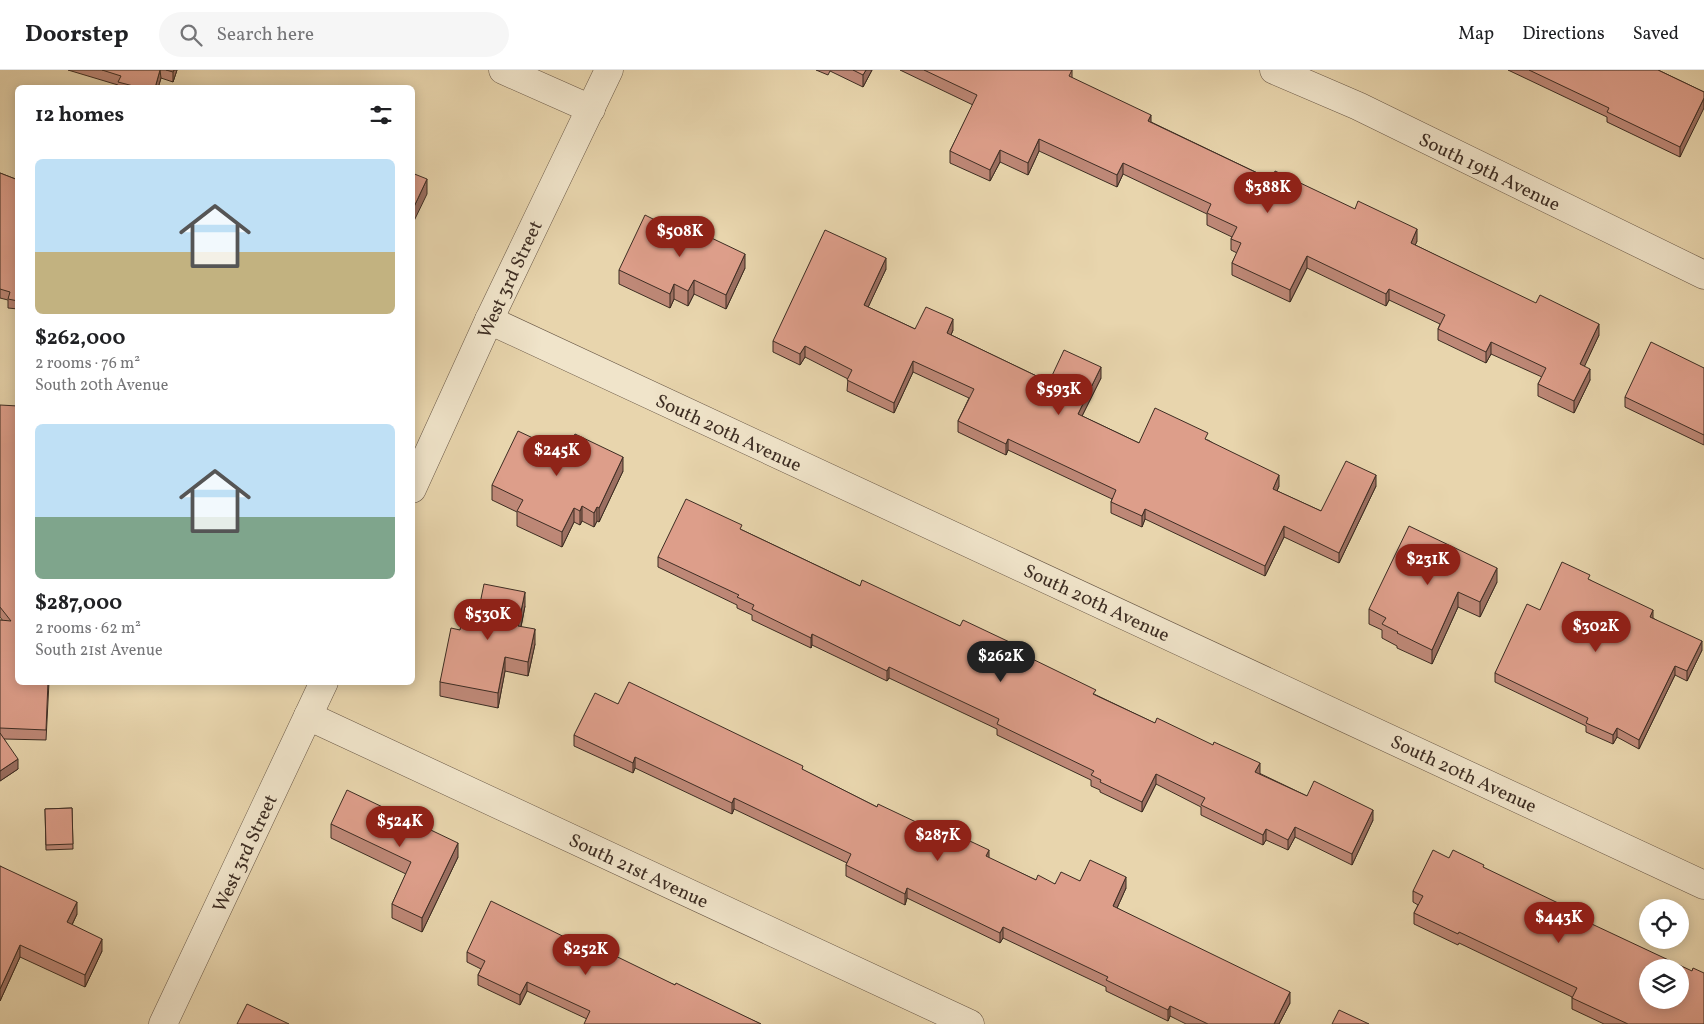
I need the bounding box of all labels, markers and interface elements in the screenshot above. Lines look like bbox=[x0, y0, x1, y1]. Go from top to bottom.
search box bbox=[159, 12, 509, 57]
text: Doorstep bbox=[25, 18, 129, 52]
icon: search bbox=[177, 21, 205, 49]
text: Search here bbox=[217, 22, 314, 48]
text: Map bbox=[1458, 22, 1494, 47]
text: Directions bbox=[1522, 22, 1605, 47]
text: Saved bbox=[1633, 22, 1679, 47]
text: 12 homes bbox=[35, 101, 124, 130]
icon: filters bbox=[367, 101, 395, 129]
street label: South 19th Avenue bbox=[1414, 127, 1564, 218]
pin: $388K bbox=[1233, 172, 1303, 214]
text: $388K bbox=[1245, 177, 1291, 199]
icon: home bbox=[170, 191, 260, 281]
street label: West 3rd Street bbox=[472, 216, 550, 343]
pin: $508K bbox=[645, 216, 715, 258]
text: $508K bbox=[657, 221, 703, 243]
text: $262,000 bbox=[35, 324, 125, 353]
text: 2 rooms · 76 m² bbox=[35, 353, 140, 375]
pin: $593K bbox=[1024, 374, 1094, 416]
text: South 20th Avenue bbox=[35, 375, 168, 397]
text: $593K bbox=[1037, 379, 1081, 401]
street label: South 20th Avenue bbox=[651, 389, 805, 479]
pin: $245K bbox=[522, 434, 592, 477]
text: $245K bbox=[534, 440, 580, 462]
icon: home bbox=[170, 456, 260, 546]
pin: $231K bbox=[1393, 544, 1463, 586]
text: $231K bbox=[1406, 549, 1450, 571]
street label: South 20th Avenue bbox=[1019, 559, 1173, 649]
text: $287,000 bbox=[35, 589, 122, 618]
pin: $530K bbox=[453, 598, 523, 641]
text: $530K bbox=[465, 604, 511, 626]
pin: $302K bbox=[1561, 610, 1631, 653]
text: $302K bbox=[1573, 616, 1619, 638]
text: 2 rooms · 62 m² bbox=[35, 618, 141, 640]
text: South 21st Avenue bbox=[35, 640, 163, 662]
pin: $262K bbox=[966, 640, 1036, 683]
text: $262K bbox=[978, 646, 1024, 668]
street label: South 20th Avenue bbox=[1386, 730, 1540, 820]
street label: West 3rd Street bbox=[207, 790, 285, 917]
pin: $524K bbox=[365, 806, 435, 848]
text: $524K bbox=[377, 811, 423, 833]
pin: $287K bbox=[903, 820, 973, 862]
text: $287K bbox=[915, 825, 961, 847]
street label: South 21st Avenue bbox=[564, 828, 712, 916]
map controls bbox=[1639, 899, 1689, 1009]
button: locate bbox=[1639, 899, 1689, 949]
pin: $443K bbox=[1524, 902, 1594, 944]
text: $443K bbox=[1535, 907, 1583, 929]
pin: $252K bbox=[551, 934, 621, 976]
text: $252K bbox=[564, 939, 608, 961]
button: layers bbox=[1639, 959, 1689, 1009]

